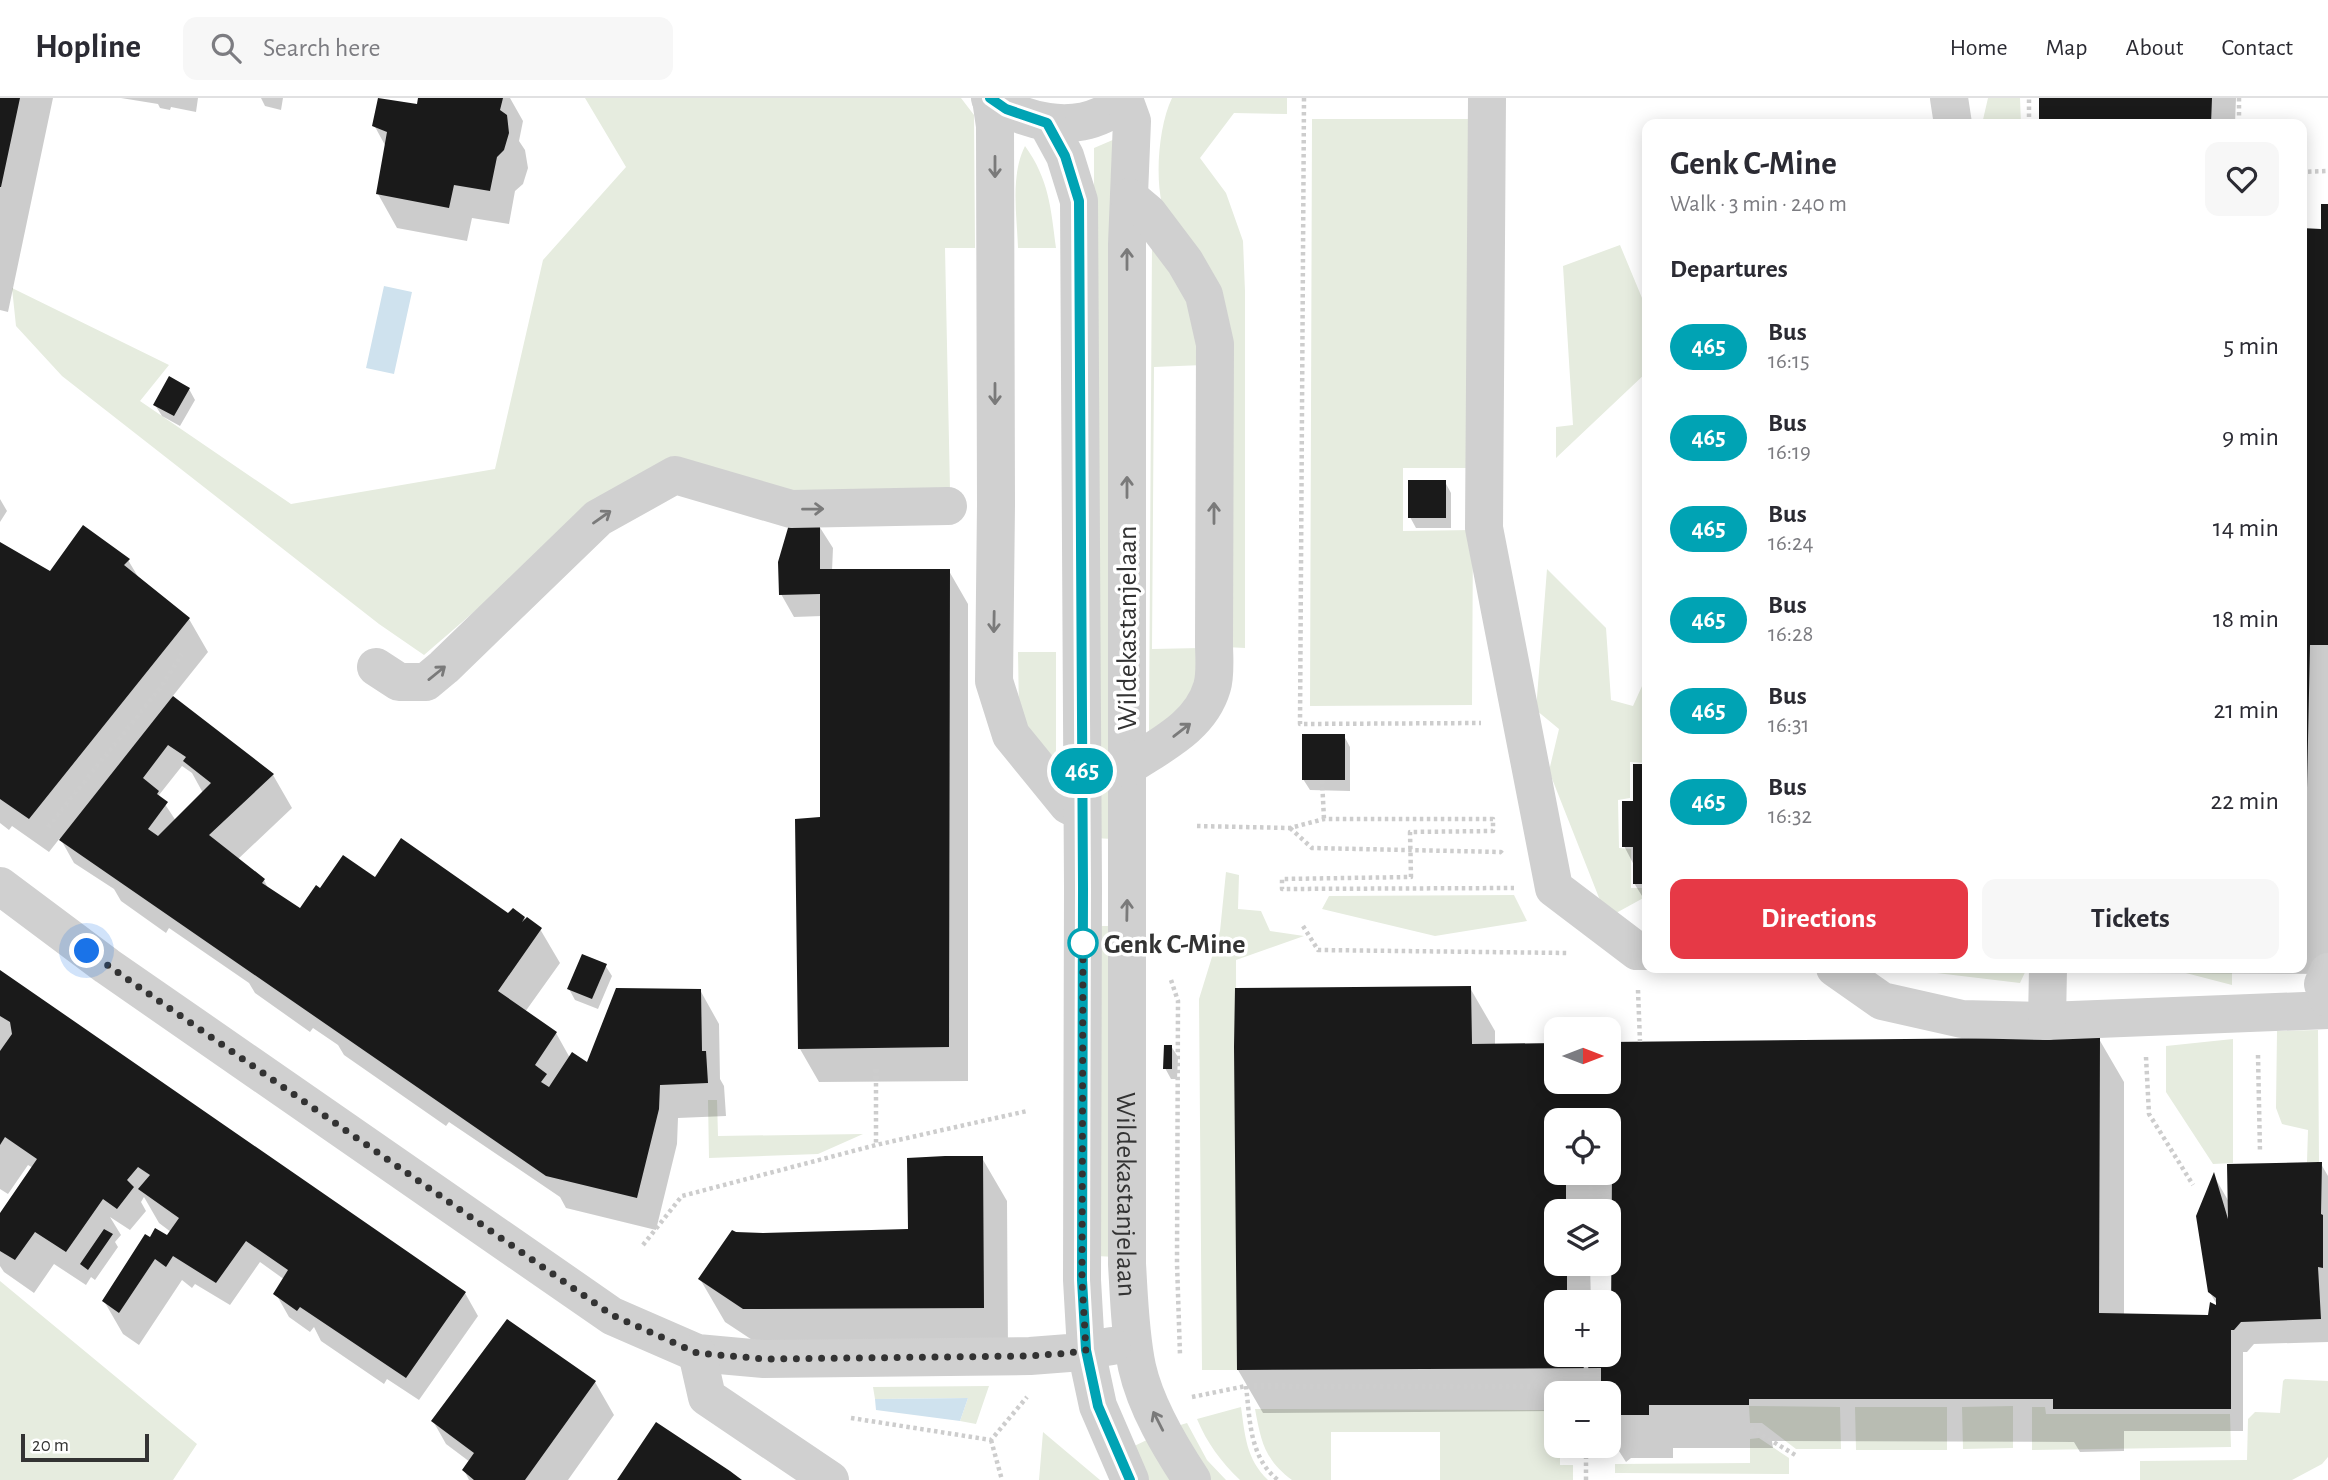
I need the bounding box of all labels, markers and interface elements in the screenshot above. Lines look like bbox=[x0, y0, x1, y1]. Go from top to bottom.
search box bbox=[183, 17, 673, 80]
icon: search bbox=[207, 29, 245, 67]
text: Hopline bbox=[35, 31, 141, 64]
text: Search here bbox=[263, 35, 381, 61]
text: Home bbox=[1950, 36, 2008, 60]
text: Map bbox=[2046, 36, 2088, 60]
text: About bbox=[2126, 36, 2183, 60]
text: Contact bbox=[2221, 36, 2293, 60]
button: heart bbox=[2205, 142, 2279, 216]
text: Genk C-Mine bbox=[1670, 148, 1837, 181]
one-way arrow bbox=[988, 155, 1002, 178]
text: Walk · 3 min · 240 m bbox=[1670, 193, 1847, 216]
one-way arrow bbox=[1120, 248, 1134, 271]
text: Departures bbox=[1670, 256, 1788, 282]
text: Bus bbox=[1768, 319, 1807, 345]
text: 5 min bbox=[2223, 333, 2279, 359]
text: 465 bbox=[1691, 335, 1726, 359]
text: 16:15 bbox=[1768, 350, 1810, 373]
one-way arrow bbox=[988, 382, 1002, 405]
text: Bus bbox=[1768, 410, 1807, 436]
text: 9 min bbox=[2222, 424, 2279, 450]
text: 465 bbox=[1691, 426, 1726, 450]
text: 16:19 bbox=[1768, 441, 1811, 464]
one-way arrow bbox=[1120, 475, 1134, 498]
text: Bus bbox=[1768, 501, 1807, 527]
one-way arrow bbox=[801, 502, 824, 515]
one-way arrow bbox=[1207, 502, 1221, 525]
one-way arrow bbox=[592, 510, 611, 524]
text: 14 min bbox=[2213, 515, 2279, 541]
text: 465 bbox=[1691, 517, 1726, 541]
street label: Wildekastanjelaan bbox=[1114, 526, 1142, 730]
text: 16:24 bbox=[1768, 532, 1814, 555]
text: Bus bbox=[1768, 592, 1807, 618]
text: 18 min bbox=[2213, 606, 2279, 632]
text: 465 bbox=[1691, 608, 1726, 632]
one-way arrow bbox=[987, 610, 1001, 633]
text: 16:28 bbox=[1768, 623, 1813, 646]
one-way arrow bbox=[427, 666, 446, 681]
text: Bus bbox=[1768, 683, 1807, 709]
text: 21 min bbox=[2213, 697, 2279, 723]
text: 465 bbox=[1691, 699, 1726, 723]
text: 16:31 bbox=[1768, 714, 1809, 737]
one-way arrow bbox=[1172, 722, 1191, 737]
line badge: 465 bbox=[1042, 748, 1122, 794]
text: 465 bbox=[1065, 759, 1099, 783]
text: Bus bbox=[1768, 774, 1807, 800]
text: 22 min bbox=[2211, 788, 2279, 814]
text: 465 bbox=[1691, 790, 1726, 814]
text: 16:32 bbox=[1768, 805, 1812, 828]
button: Directions bbox=[1670, 879, 1968, 959]
button: Tickets bbox=[1982, 879, 2279, 959]
one-way arrow bbox=[1120, 899, 1134, 922]
marker: Genk C-Mine bbox=[1068, 928, 1098, 958]
place label: Genk C-Mine bbox=[1104, 931, 1246, 959]
your location bbox=[69, 933, 104, 968]
north arrow bbox=[1544, 1017, 1620, 1094]
map controls bbox=[1544, 1017, 1621, 1458]
street label: Wildekastanjelaan bbox=[1111, 1092, 1141, 1298]
button: locate bbox=[1544, 1108, 1621, 1185]
button: layers bbox=[1544, 1199, 1621, 1276]
button: + bbox=[1544, 1290, 1621, 1367]
button: − bbox=[1544, 1381, 1621, 1458]
one-way arrow bbox=[1151, 1411, 1165, 1432]
scale bar bbox=[21, 1431, 149, 1463]
text: 20 m bbox=[32, 1436, 69, 1455]

